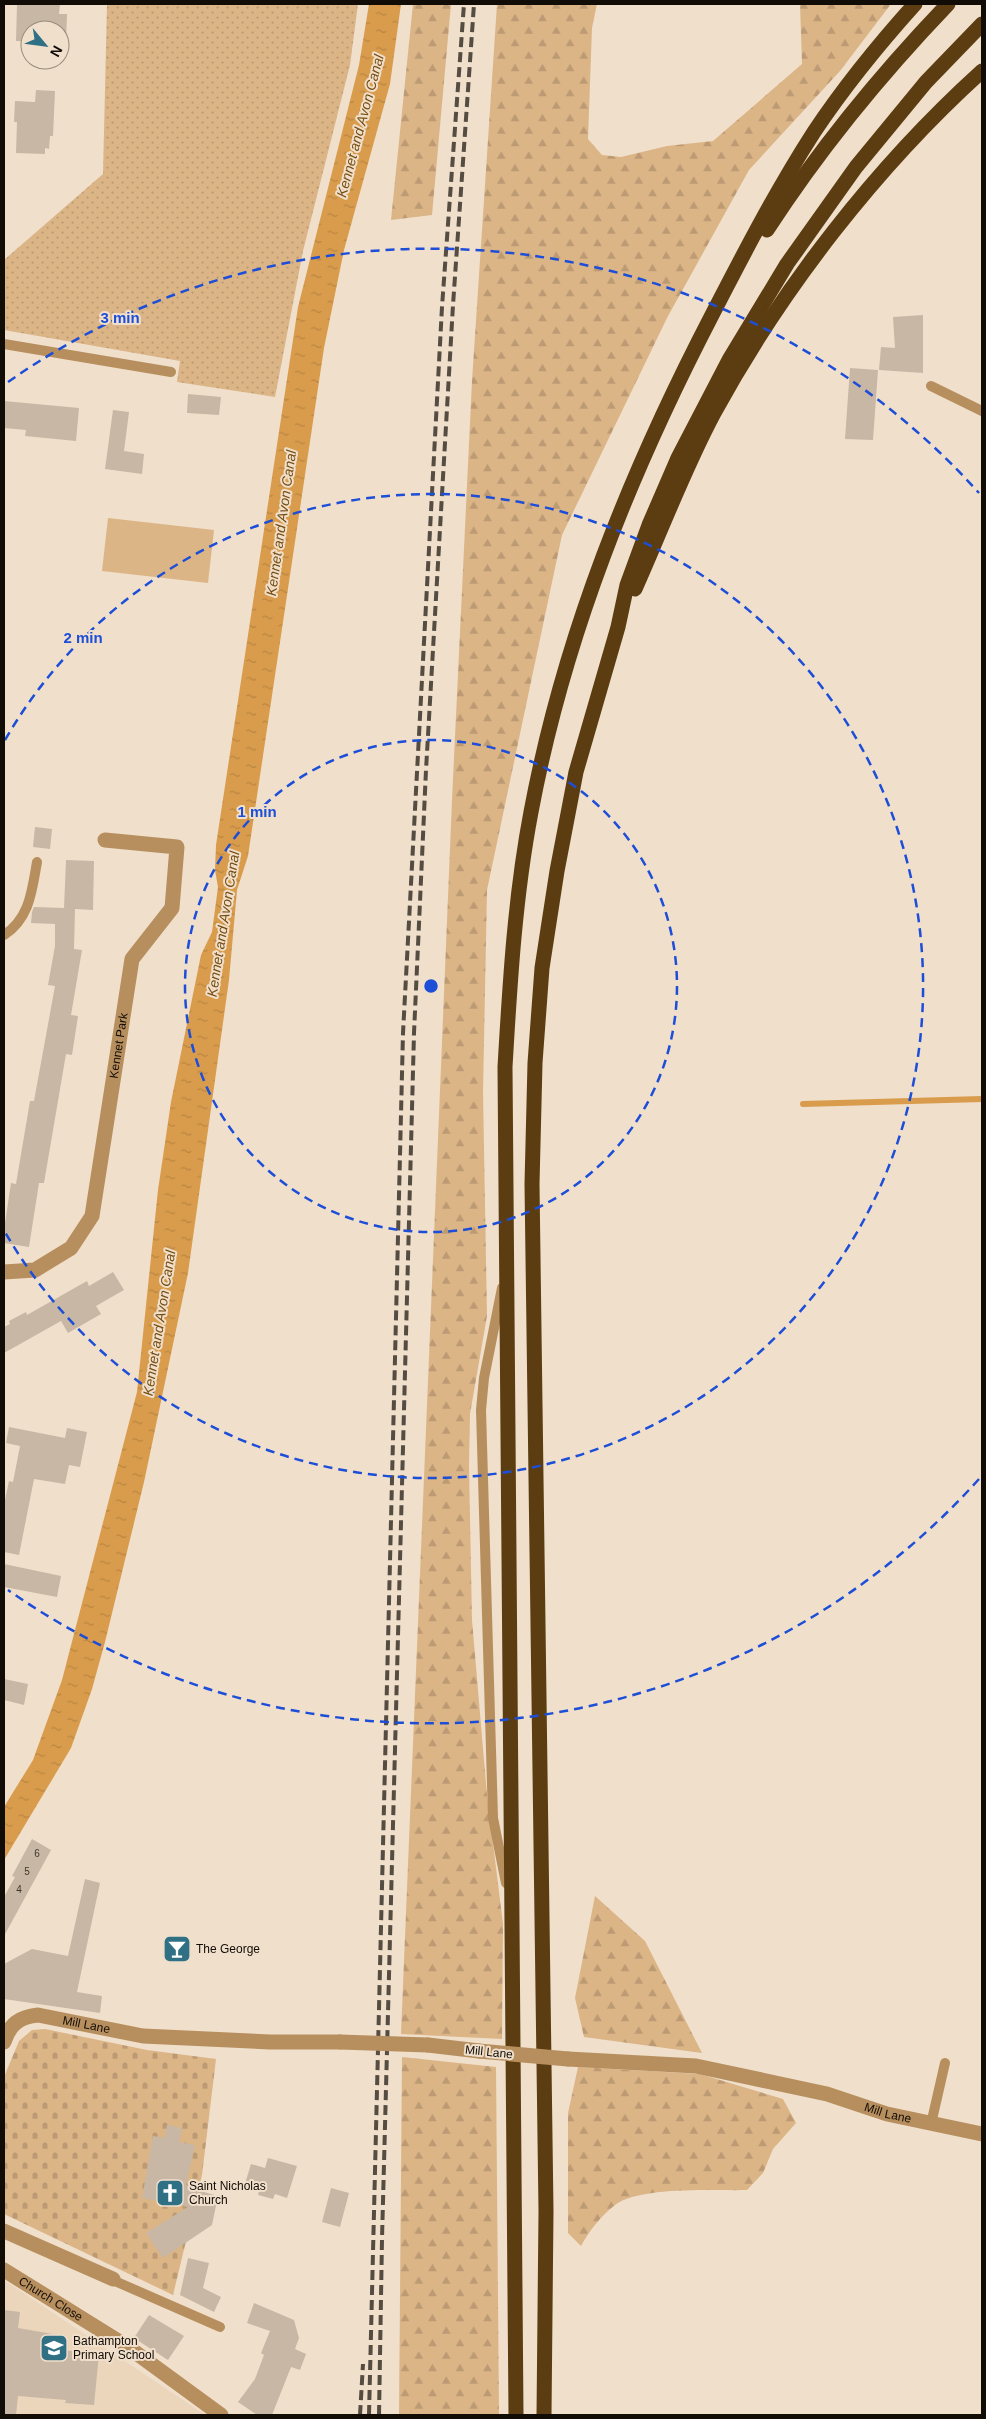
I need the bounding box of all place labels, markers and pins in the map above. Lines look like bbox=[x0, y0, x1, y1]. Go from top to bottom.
centre of rings bbox=[422, 977, 440, 995]
bar icon: The George bbox=[162, 1934, 192, 1964]
place label: The George bbox=[196, 1942, 260, 1956]
church icon: Saint Nicholas Church bbox=[155, 2178, 185, 2208]
place label: Saint Nicholas Church bbox=[189, 2179, 266, 2207]
school or university icon: Bathampton Primary School bbox=[39, 2333, 69, 2363]
place label: Bathampton Primary School bbox=[73, 2334, 154, 2362]

